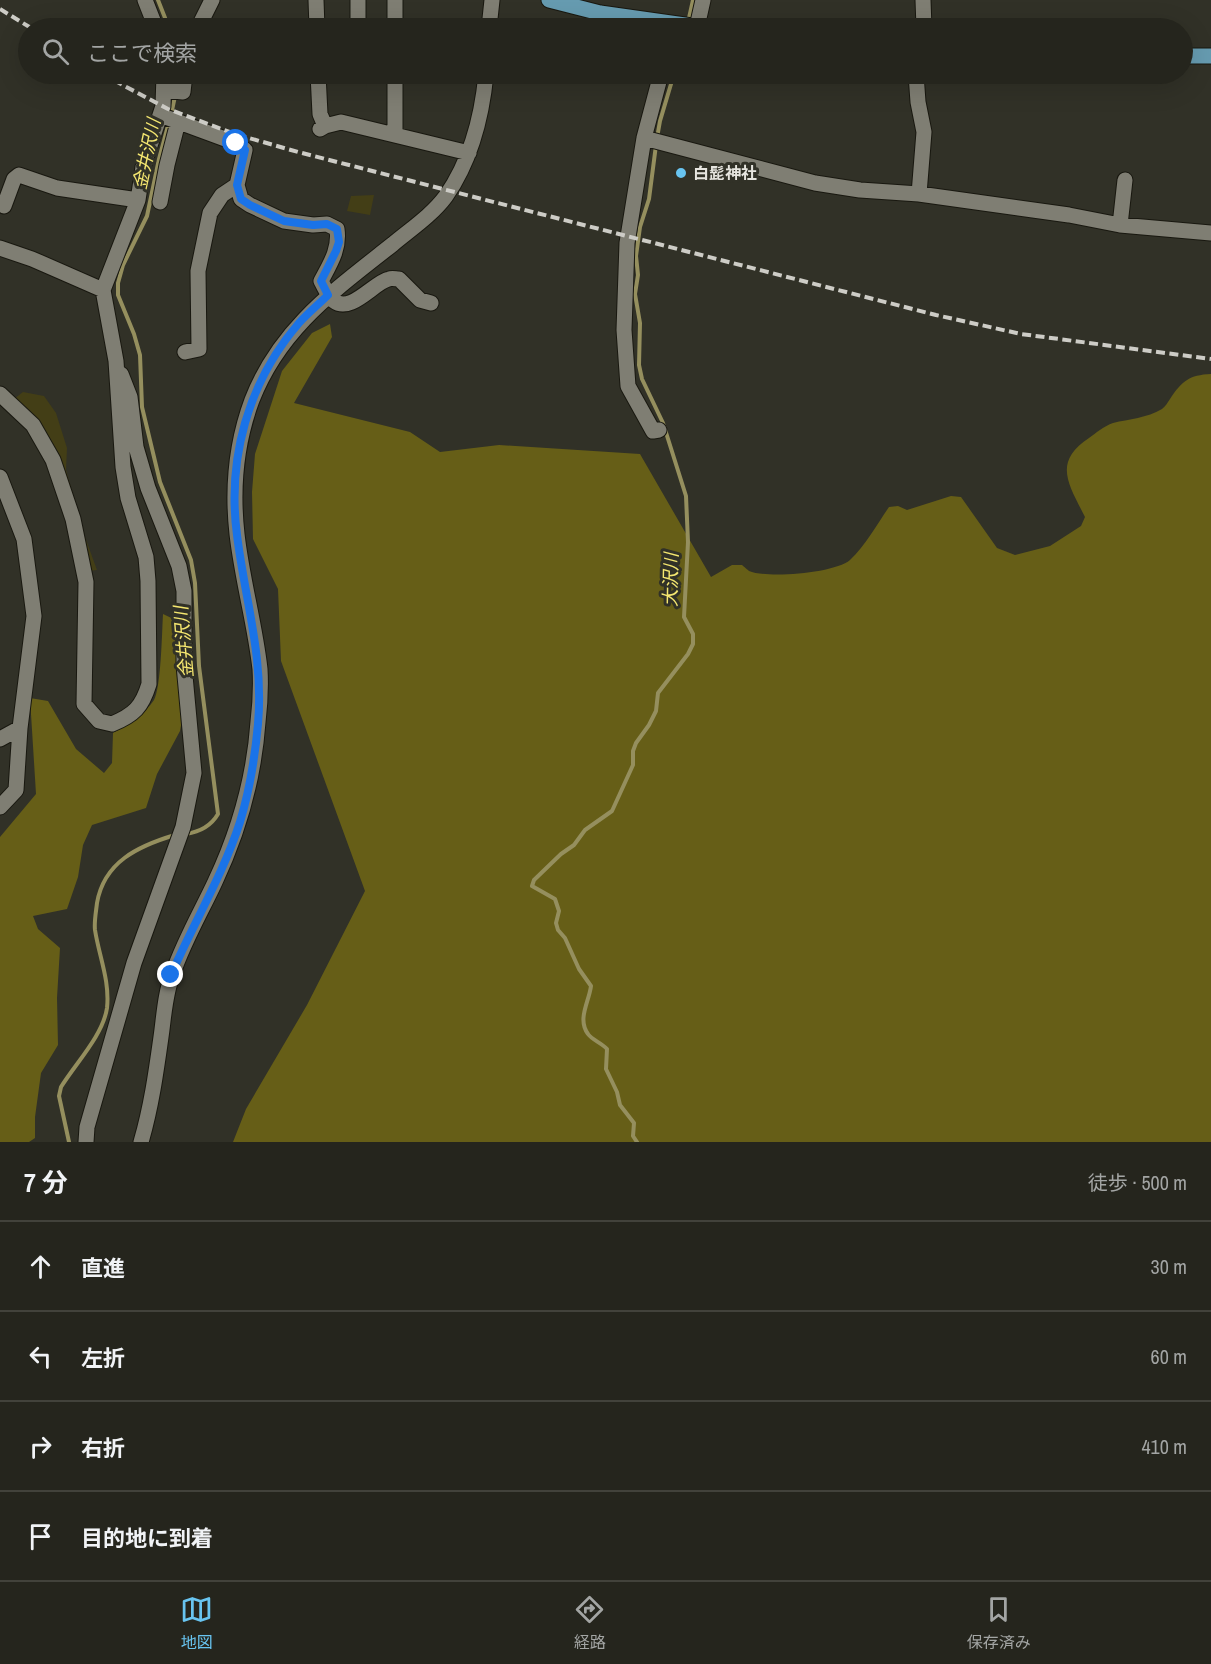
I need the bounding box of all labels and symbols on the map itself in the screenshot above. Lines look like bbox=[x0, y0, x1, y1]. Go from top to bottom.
water label: 金井沢川 bbox=[127, 114, 167, 192]
route start bbox=[222, 129, 248, 155]
place label: 白髭神社 bbox=[693, 162, 757, 184]
marker: 白髭神社 bbox=[674, 166, 688, 180]
water label: 大沢川 bbox=[658, 551, 684, 607]
water label: 金井沢川 bbox=[168, 603, 199, 679]
route end bbox=[157, 961, 183, 987]

